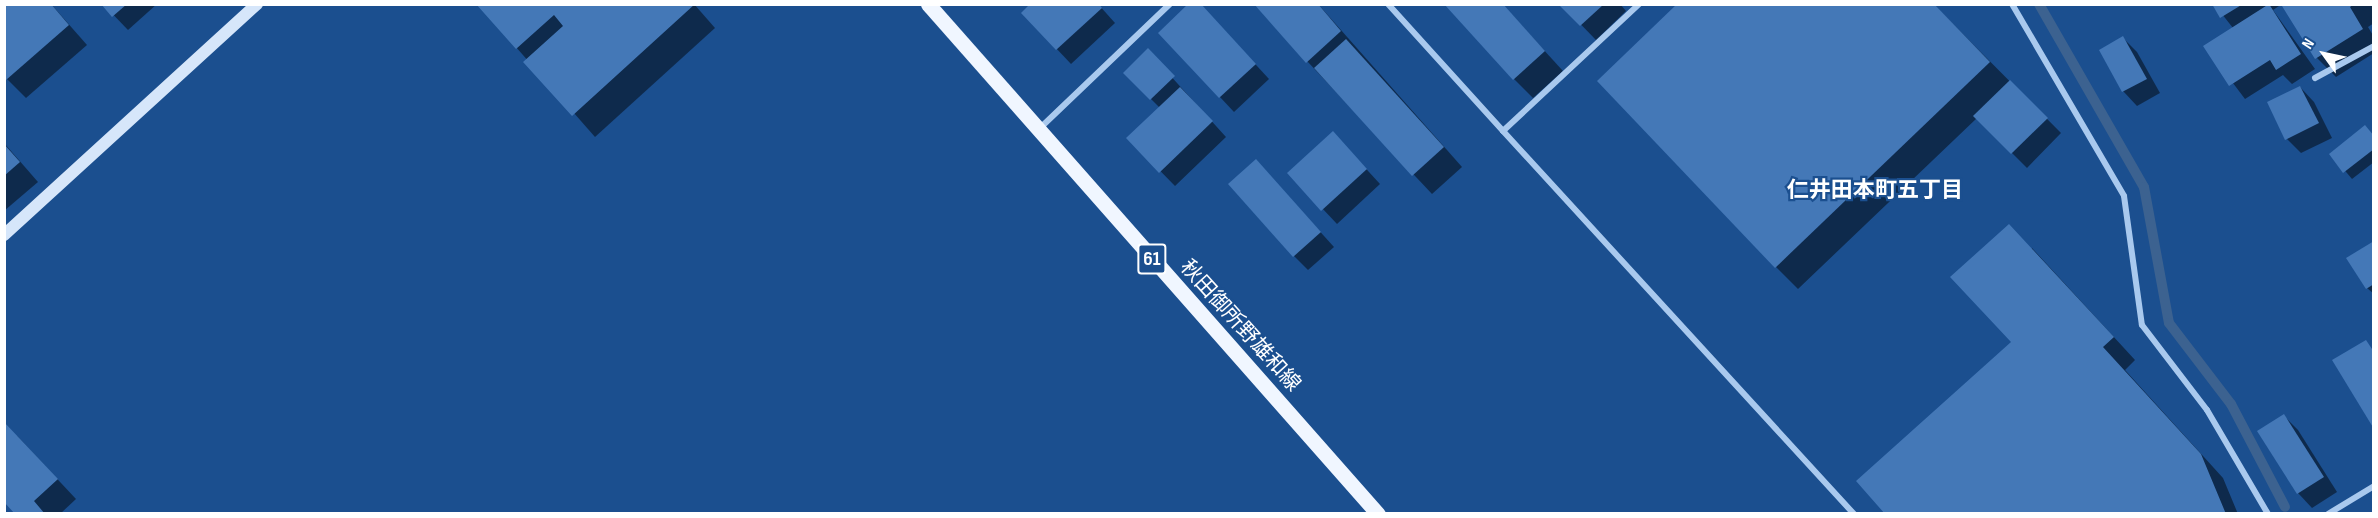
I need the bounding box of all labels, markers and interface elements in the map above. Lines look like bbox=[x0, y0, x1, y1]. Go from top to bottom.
north arrow bbox=[2294, 24, 2354, 84]
text: N bbox=[2298, 35, 2319, 53]
district label: 仁井田本町五丁目 bbox=[1787, 178, 1963, 204]
road number: 61 bbox=[1137, 242, 1167, 276]
street label: 秋田御所野雄和線 bbox=[1174, 255, 1306, 397]

